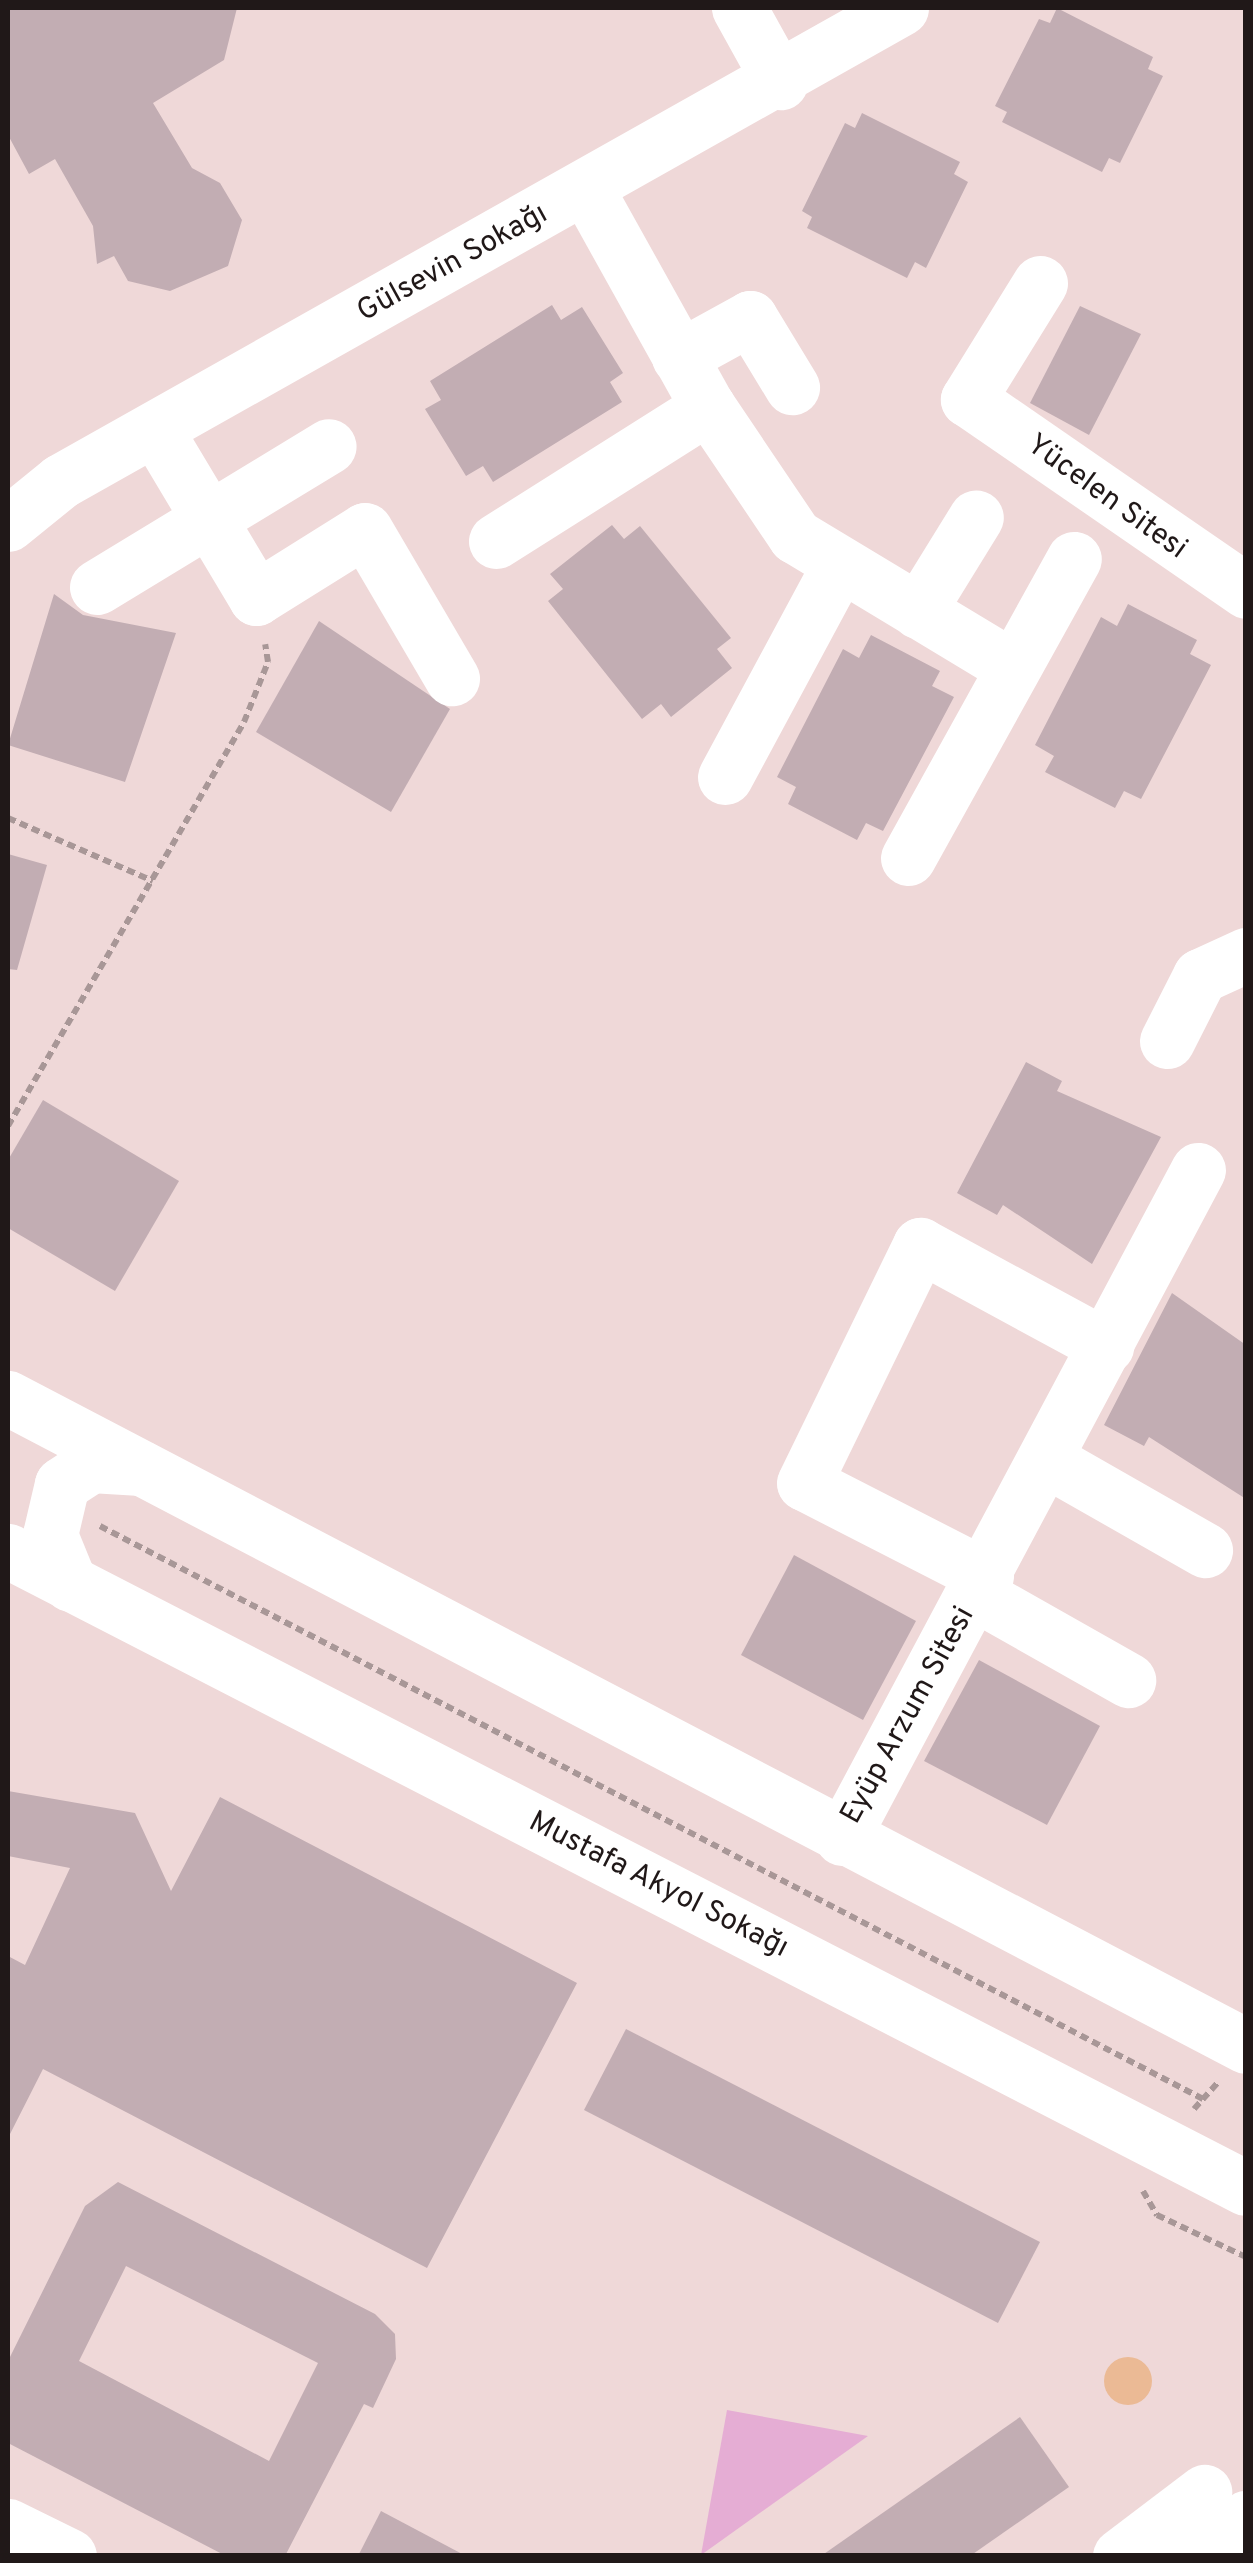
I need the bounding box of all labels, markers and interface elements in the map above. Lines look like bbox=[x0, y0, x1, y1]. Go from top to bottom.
street label: Gülsevin Sokağı bbox=[352, 197, 554, 331]
street label: Yücelen Sitesi bbox=[1019, 428, 1193, 568]
street label: Eyüp Arzum Sitesi bbox=[834, 1601, 984, 1831]
street label: Mustafa Akyol Sokağı bbox=[522, 1805, 794, 1967]

